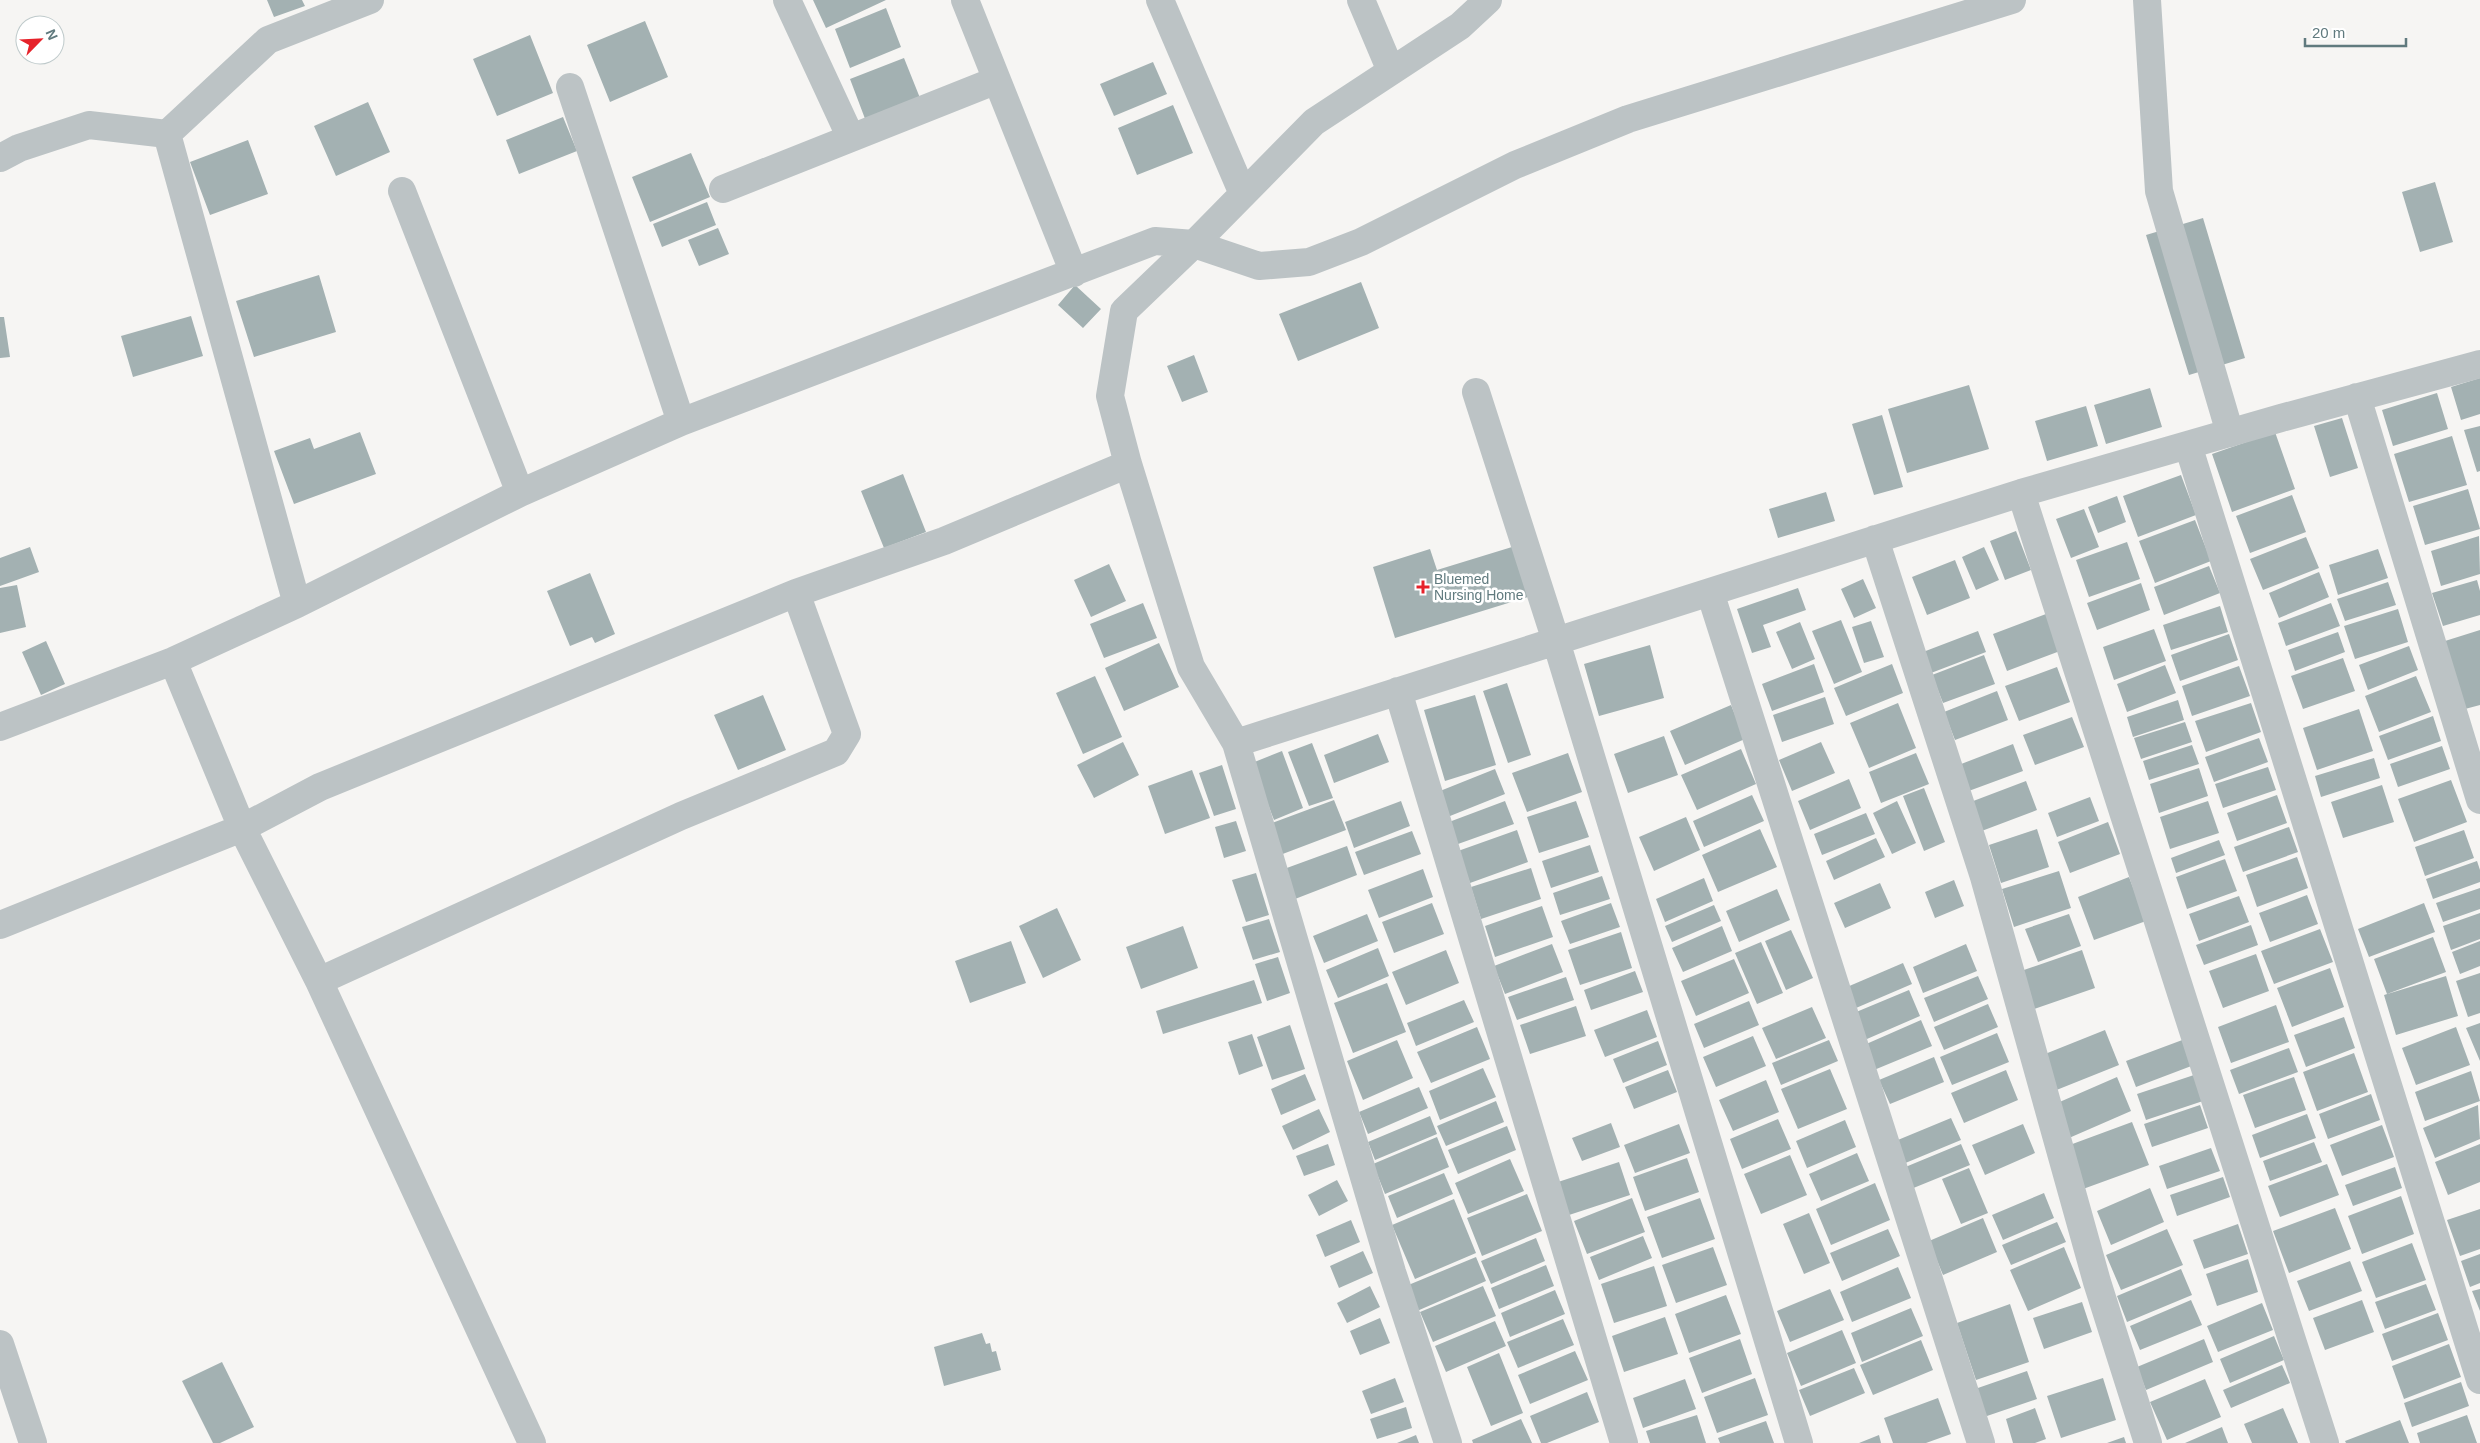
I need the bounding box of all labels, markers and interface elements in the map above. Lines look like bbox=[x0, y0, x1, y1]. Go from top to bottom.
north arrow bbox=[15, 15, 65, 65]
scale bar bbox=[2305, 15, 2406, 47]
text: 20 m bbox=[2312, 24, 2345, 41]
text: N bbox=[43, 27, 61, 43]
place label: Bluemed Nursing Home bbox=[1434, 571, 1524, 603]
marker: Bluemed Nursing Home bbox=[1416, 580, 1430, 594]

